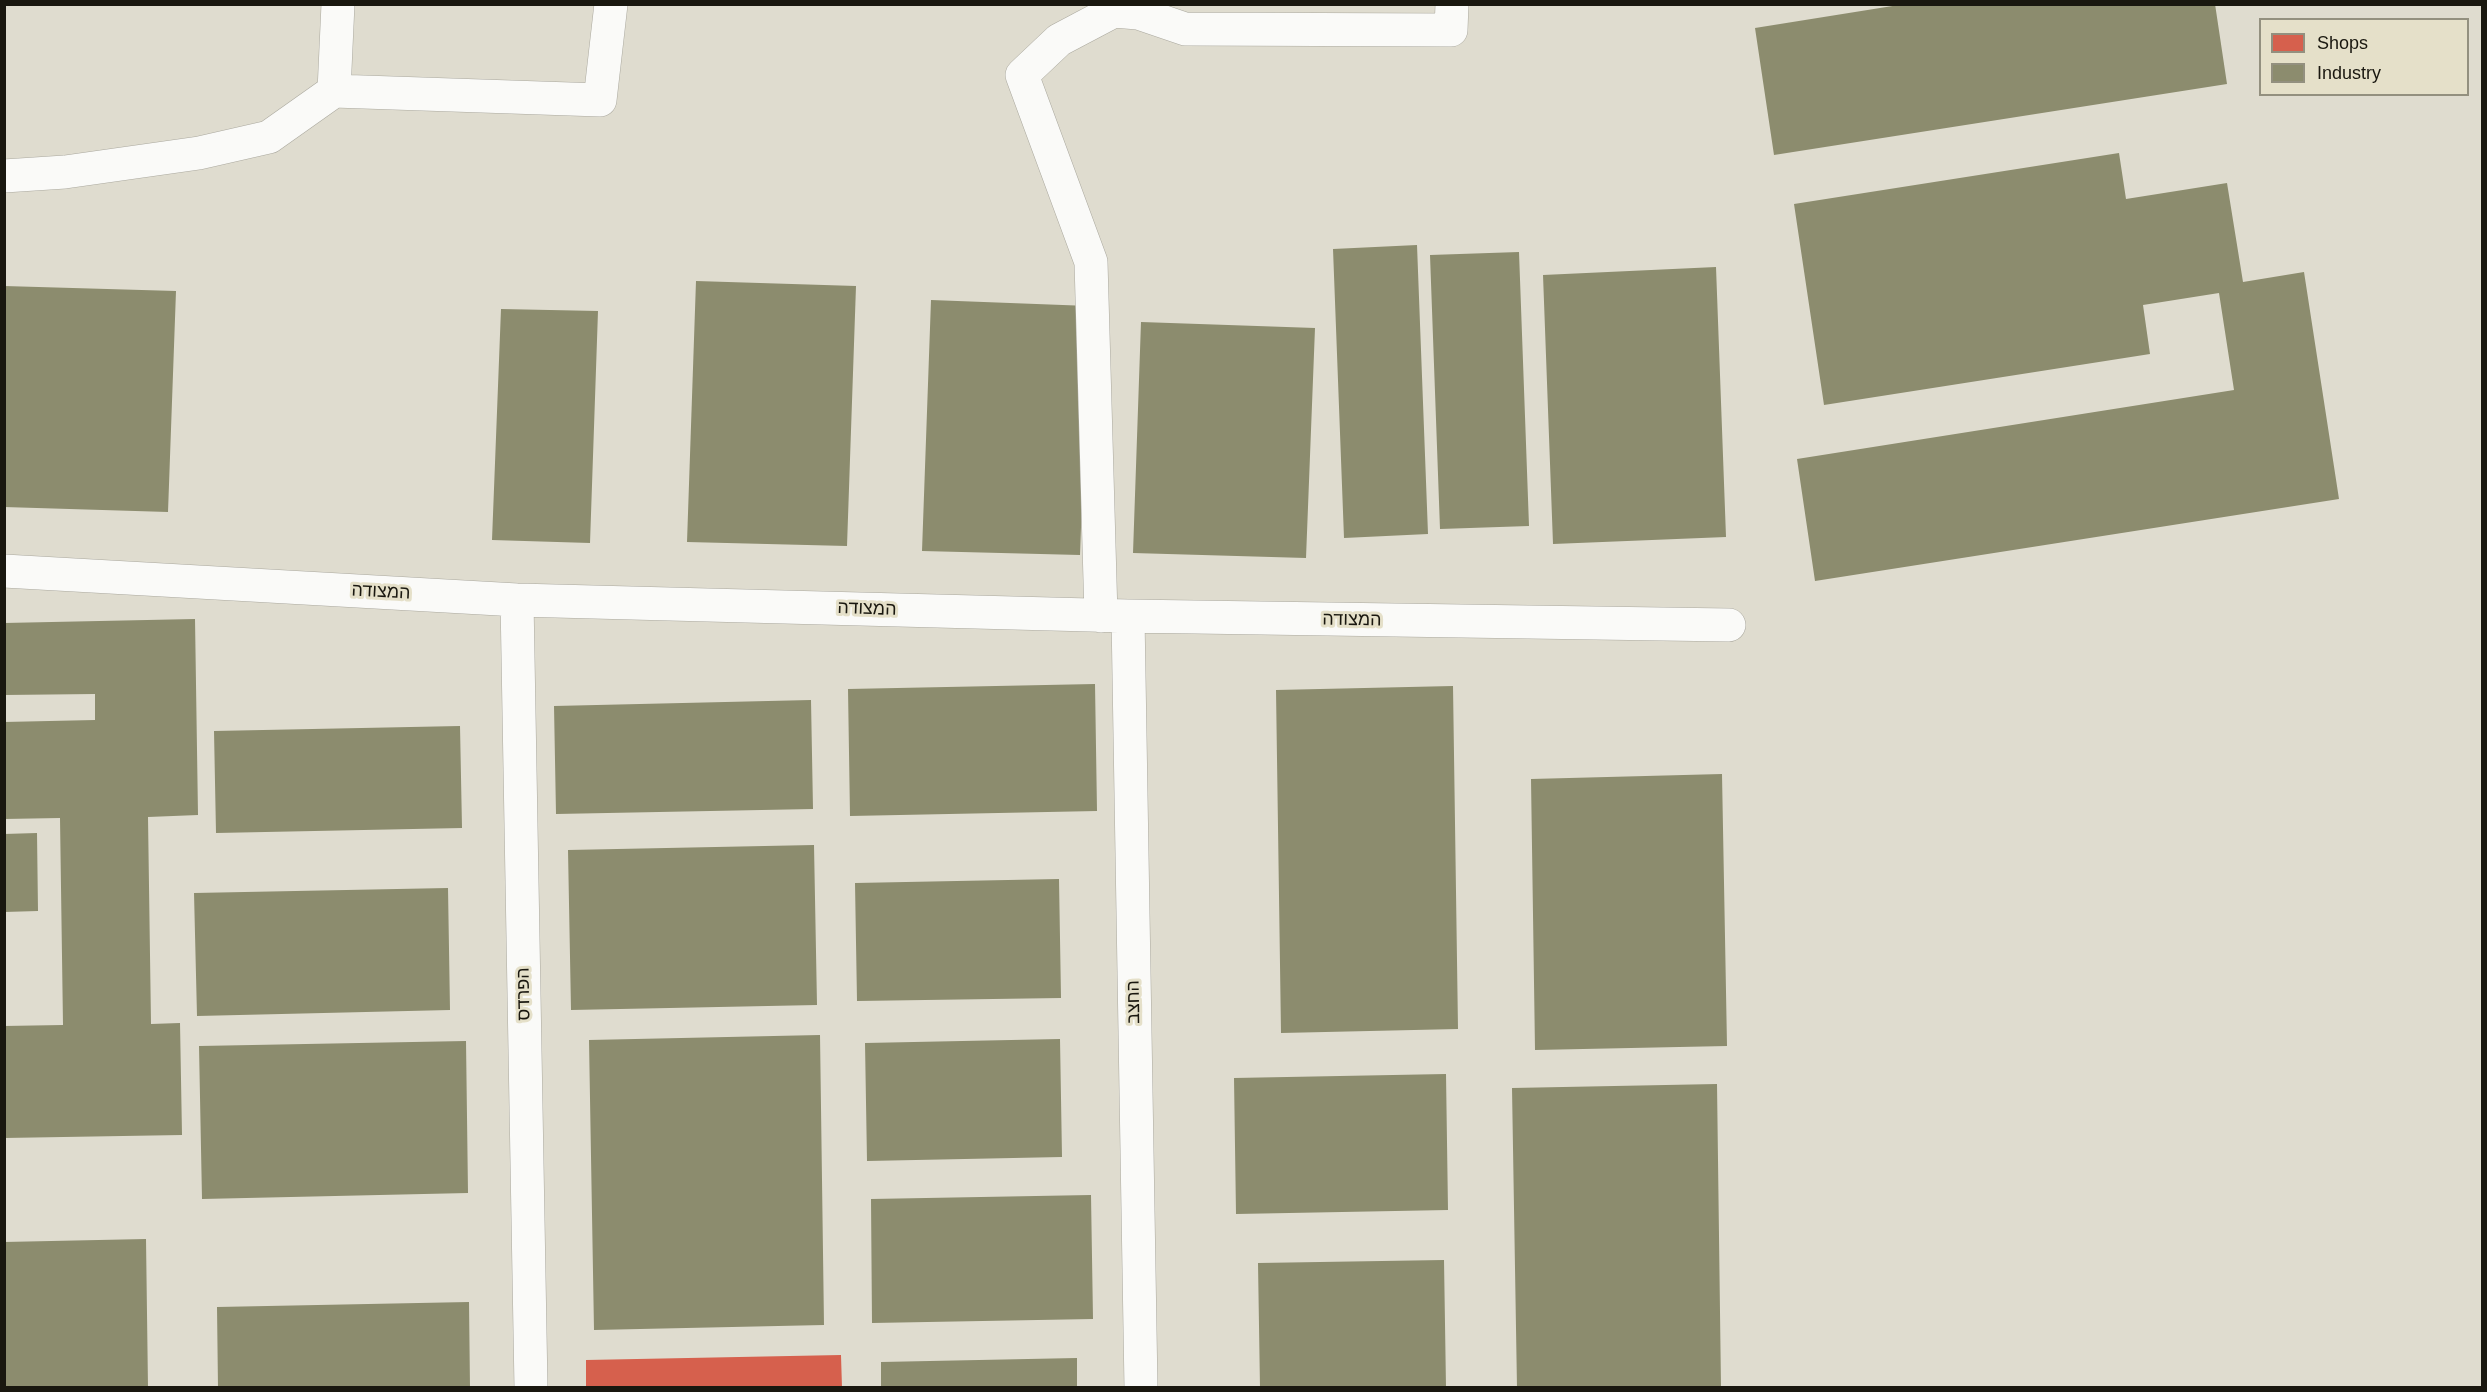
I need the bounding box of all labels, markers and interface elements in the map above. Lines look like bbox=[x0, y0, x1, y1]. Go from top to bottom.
legend bbox=[2259, 18, 2469, 96]
text: Shops bbox=[2317, 33, 2368, 53]
text: Industry bbox=[2317, 63, 2381, 83]
street label: המצודה bbox=[351, 580, 411, 604]
street label: המצודה bbox=[837, 597, 897, 621]
street label: המצודה bbox=[1322, 609, 1382, 631]
street label: הפרדס bbox=[513, 967, 535, 1021]
street label: החצב bbox=[1123, 980, 1145, 1024]

